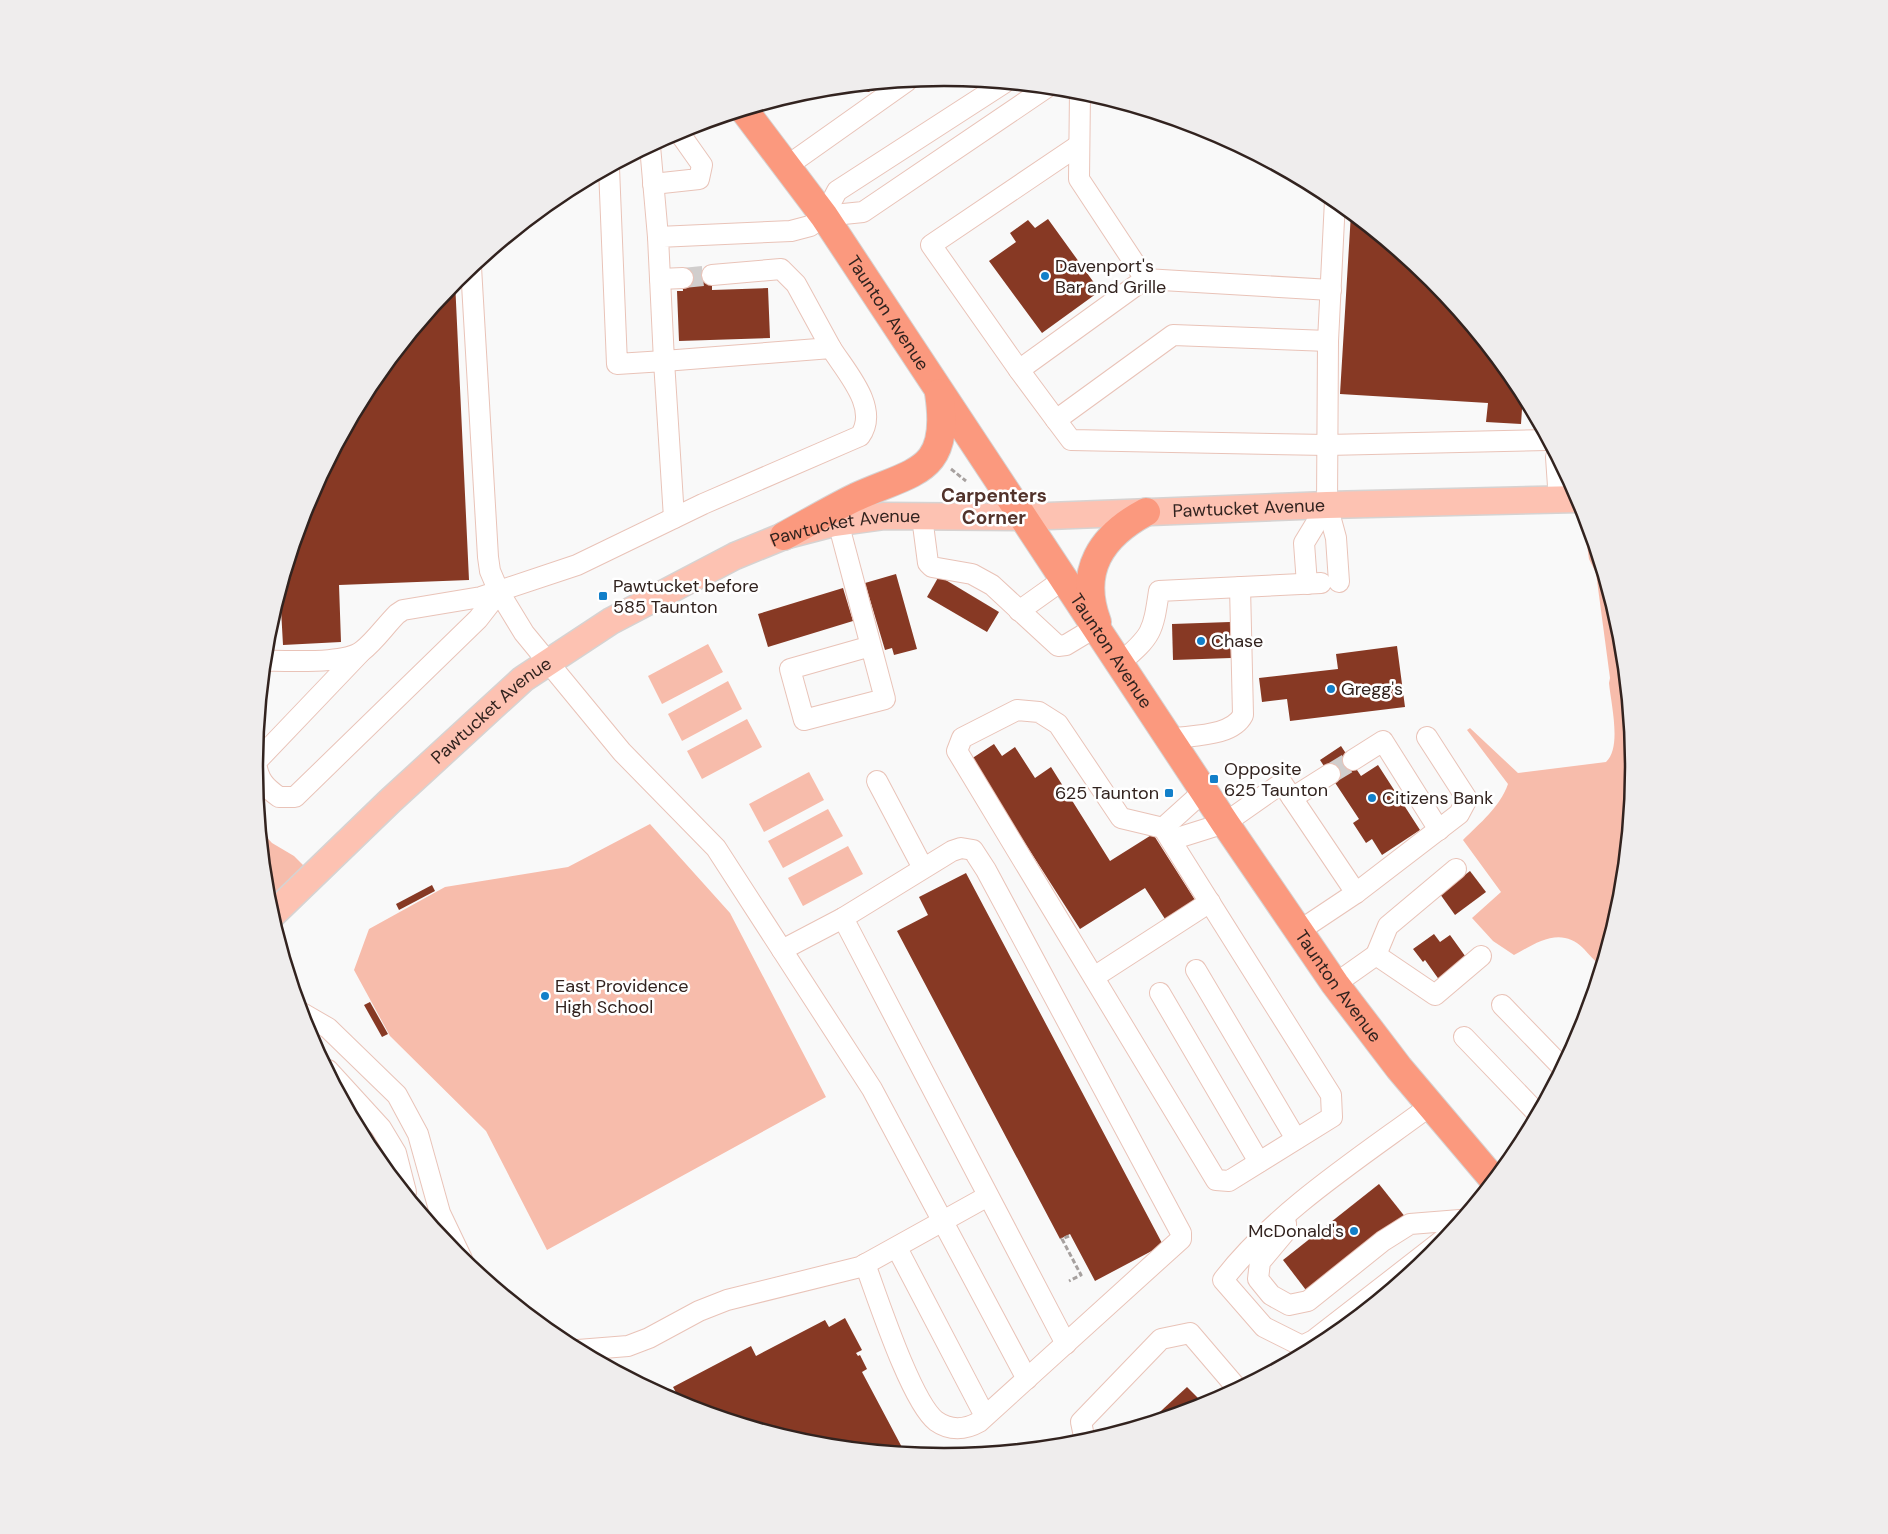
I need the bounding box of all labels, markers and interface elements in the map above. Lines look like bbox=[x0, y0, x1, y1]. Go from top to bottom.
street label: Taunton Avenue bbox=[841, 251, 935, 375]
place label: Davenport's Bar and Grille bbox=[1055, 254, 1166, 299]
marker: Davenport's Bar and Grille bbox=[1039, 270, 1051, 282]
district label: Carpenters Corner bbox=[941, 483, 1047, 530]
street label: Pawtucket Avenue bbox=[1172, 493, 1325, 523]
street label: Pawtucket Avenue bbox=[766, 504, 920, 552]
place label: Pawtucket before 585 Taunton bbox=[613, 574, 759, 619]
street label: Taunton Avenue bbox=[1065, 589, 1158, 713]
marker: Pawtucket before 585 Taunton bbox=[597, 590, 609, 602]
place label: Chase bbox=[1211, 629, 1263, 653]
marker: Chase bbox=[1195, 635, 1207, 647]
street label: Pawtucket Avenue bbox=[426, 652, 556, 770]
place label: Gregg's bbox=[1341, 677, 1403, 701]
marker: Gregg's bbox=[1325, 683, 1337, 695]
place label: Opposite 625 Taunton bbox=[1224, 757, 1328, 802]
marker: Opposite 625 Taunton bbox=[1208, 773, 1220, 785]
place label: 625 Taunton bbox=[1055, 781, 1159, 805]
place label: Citizens Bank bbox=[1382, 786, 1493, 810]
marker: 625 Taunton bbox=[1163, 787, 1175, 799]
marker: Citizens Bank bbox=[1366, 792, 1378, 804]
street label: Taunton Avenue bbox=[1290, 925, 1387, 1047]
place label: East Providence High School bbox=[555, 974, 689, 1019]
marker: East Providence High School bbox=[539, 990, 551, 1002]
place label: McDonald's bbox=[1248, 1219, 1344, 1243]
marker: McDonald's bbox=[1348, 1225, 1360, 1237]

